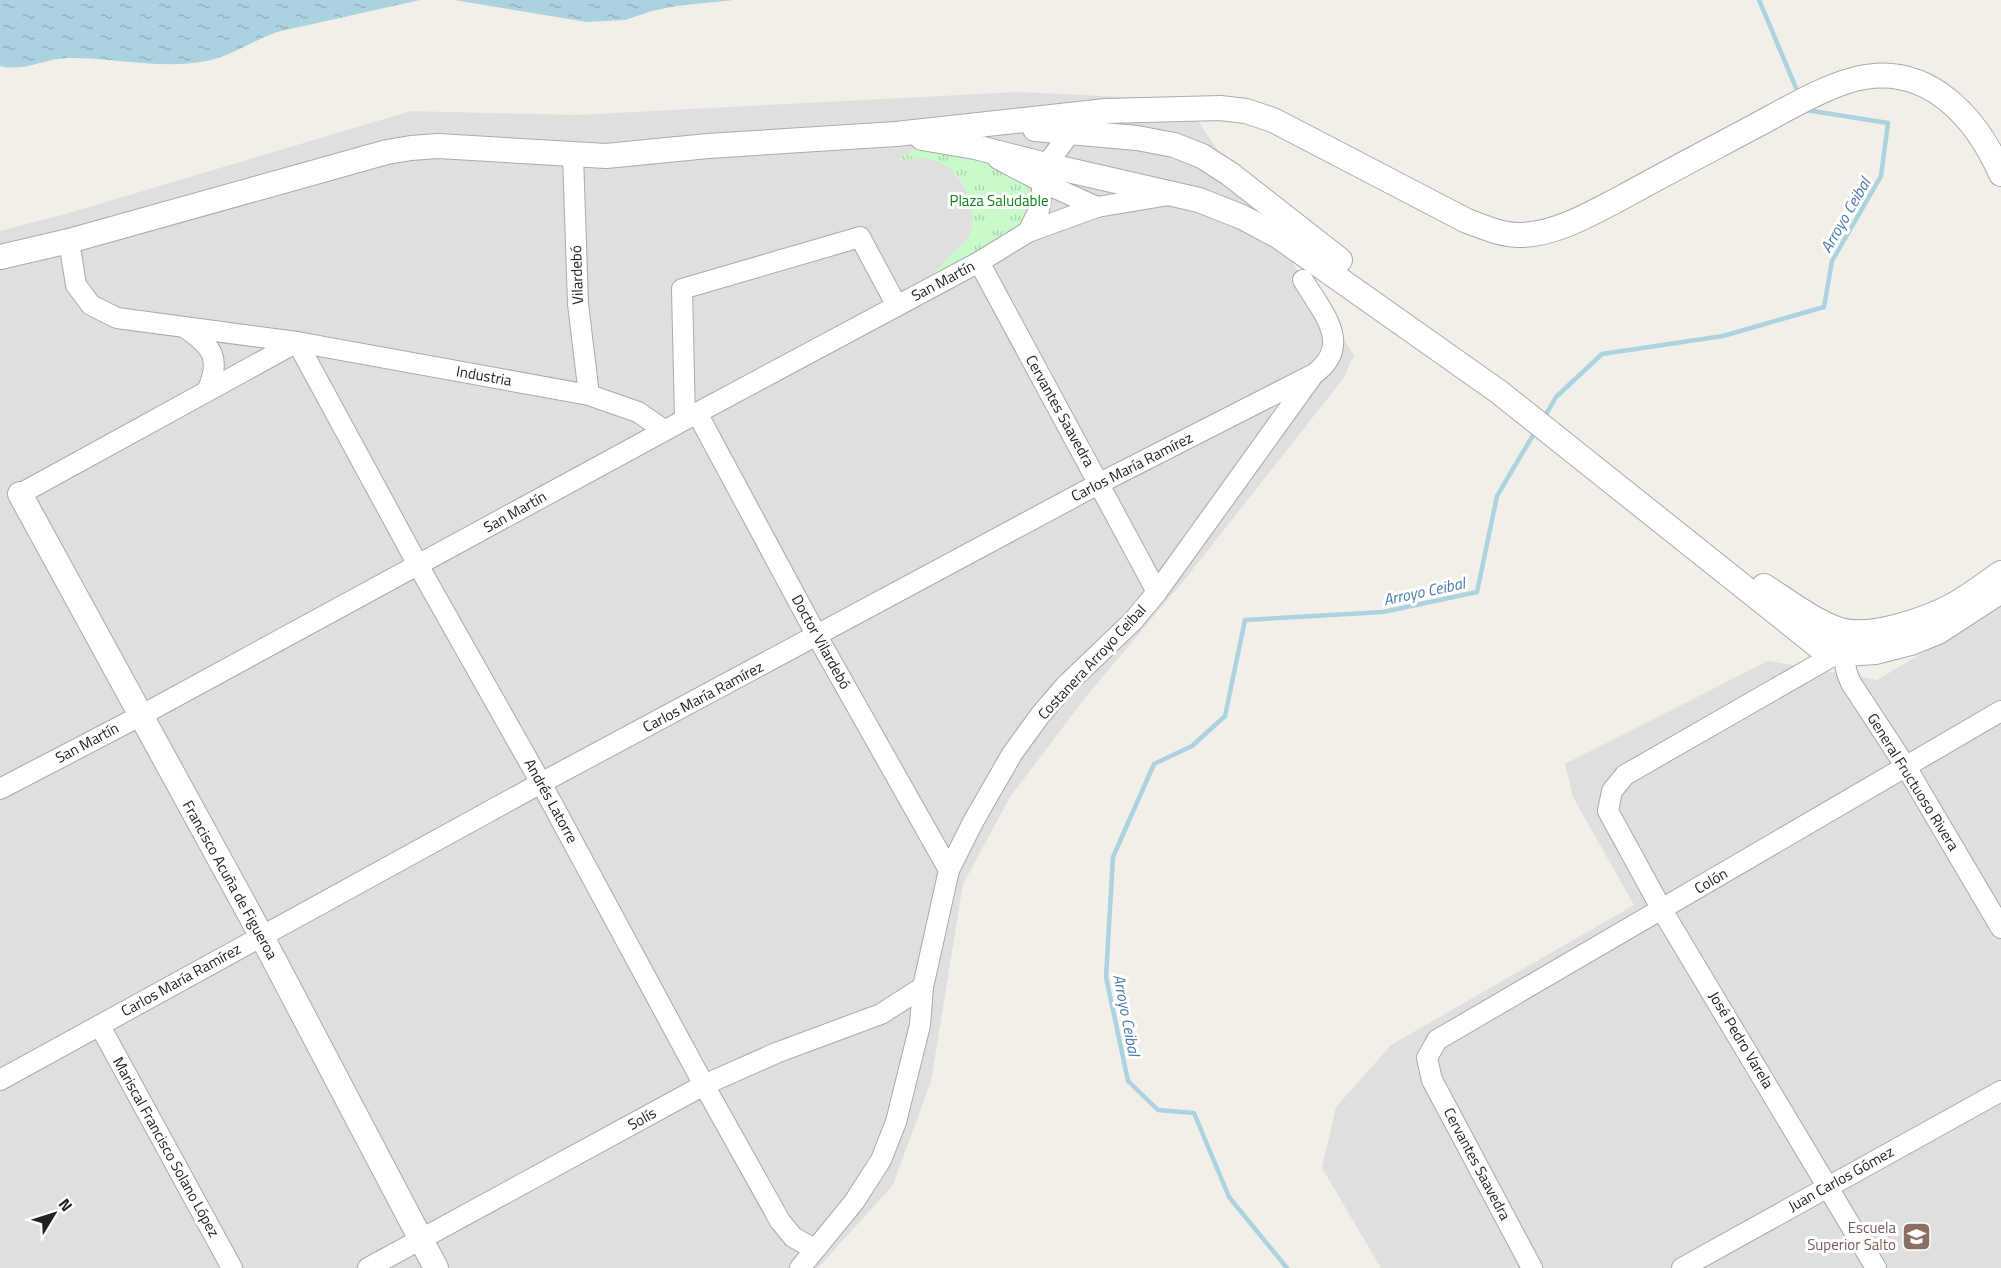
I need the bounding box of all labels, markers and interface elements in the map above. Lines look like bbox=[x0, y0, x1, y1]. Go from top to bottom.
water label: Arroyo Ceibal bbox=[1814, 172, 1877, 257]
park label: Plaza Saludable bbox=[950, 189, 1048, 212]
street label: Vilardebó bbox=[564, 245, 589, 305]
street label: San Martín bbox=[907, 254, 979, 307]
street label: Cervantes Saavedra bbox=[1020, 351, 1101, 471]
street label: Industria bbox=[455, 359, 514, 392]
street label: Carlos María Ramírez bbox=[1067, 426, 1197, 507]
street label: San Martín bbox=[479, 485, 550, 538]
water label: Arroyo Ceibal bbox=[1381, 570, 1469, 611]
street label: Doctor Vilardebó bbox=[786, 590, 857, 693]
street label: Costanera Arroyo Ceibal bbox=[1032, 599, 1151, 724]
street label: Carlos María Ramírez bbox=[638, 655, 767, 738]
street label: General Fructuoso Rivera bbox=[1862, 708, 1965, 855]
street label: San Martín bbox=[51, 716, 123, 769]
street label: Andrés Latorre bbox=[519, 754, 584, 847]
street label: Francisco Acuña de Figueroa bbox=[177, 796, 284, 964]
street label: Colón bbox=[1690, 862, 1732, 899]
street label: Carlos María Ramírez bbox=[117, 937, 245, 1022]
water label: Arroyo Ceibal bbox=[1107, 972, 1147, 1060]
street label: José Pedro Varela bbox=[1703, 987, 1780, 1093]
street label: Mariscal Francisco Solano López bbox=[107, 1052, 226, 1241]
street label: Solís bbox=[623, 1101, 660, 1136]
street label: Cervantes Saavedra bbox=[1438, 1103, 1517, 1225]
street label: Juan Carlos Gómez bbox=[1784, 1140, 1898, 1217]
north arrow bbox=[24, 1184, 84, 1244]
text: N bbox=[53, 1193, 79, 1217]
place label: Escuela Superior Salto bbox=[1807, 1216, 1896, 1256]
school or university icon: Escuela Superior Salto bbox=[1901, 1221, 1933, 1253]

